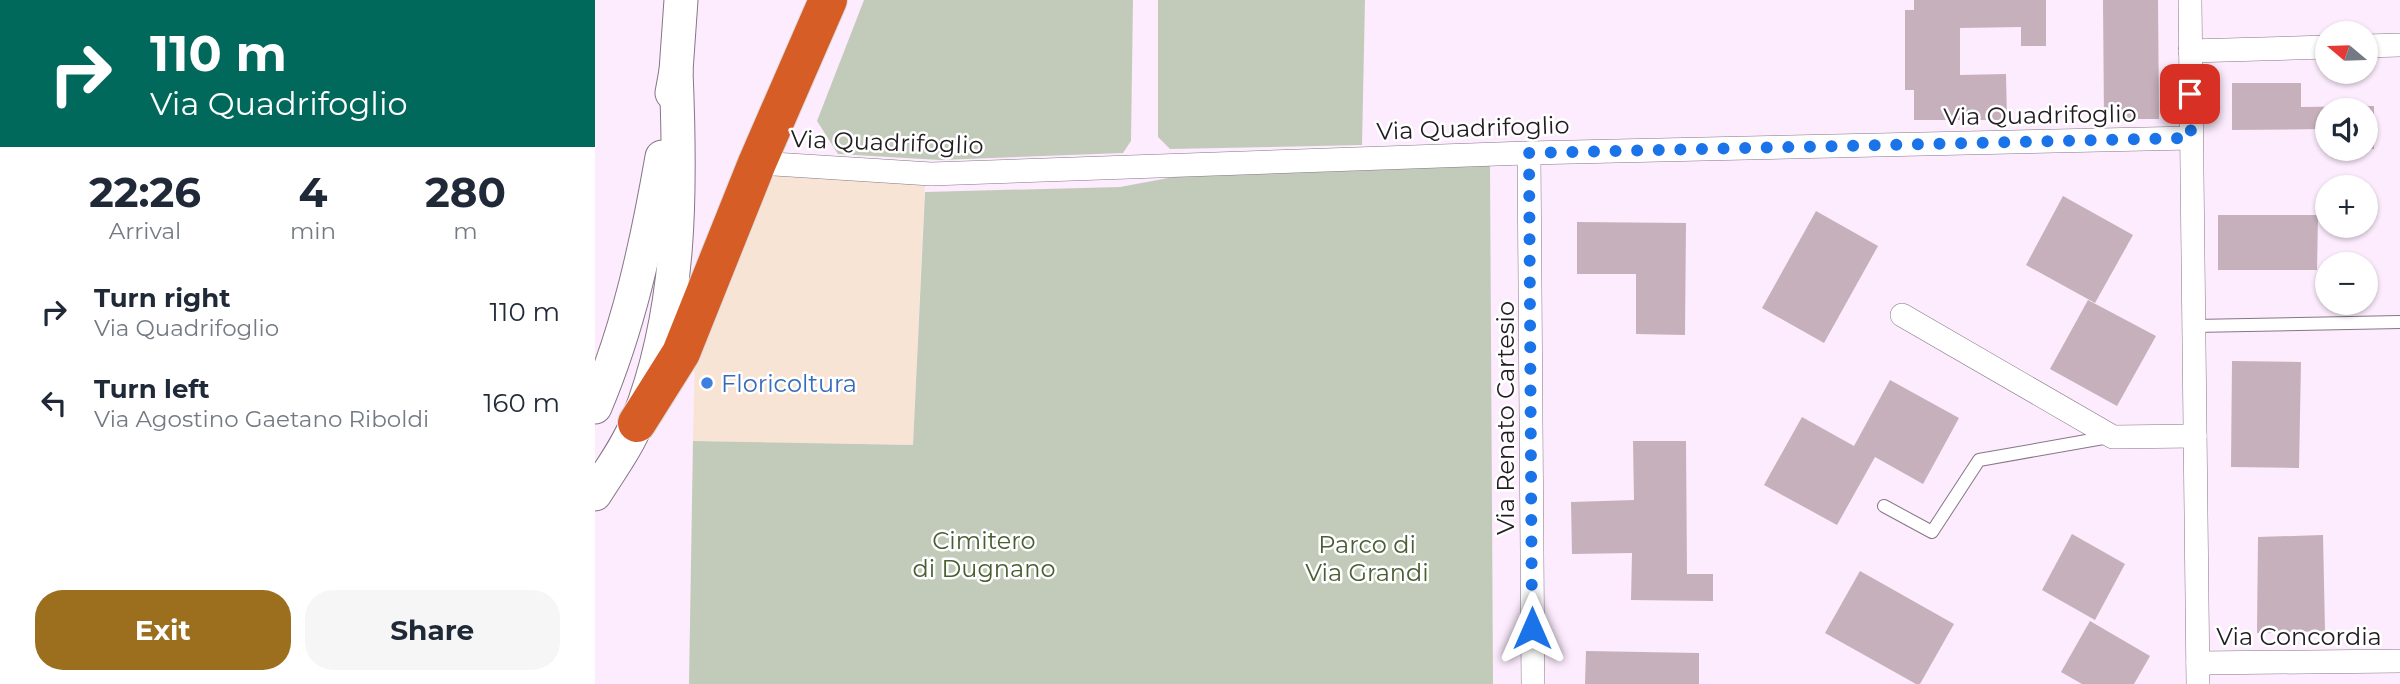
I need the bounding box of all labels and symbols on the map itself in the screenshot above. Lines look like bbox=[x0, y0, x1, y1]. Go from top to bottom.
north arrow bbox=[2315, 21, 2378, 84]
pin bbox=[2160, 64, 2220, 124]
street label: Via Quadrifoglio bbox=[1943, 99, 2137, 131]
street label: Via Quadrifoglio bbox=[1376, 110, 1570, 146]
street label: Via Quadrifoglio bbox=[790, 124, 984, 160]
street label: Via Renato Cartesio bbox=[1491, 301, 1520, 535]
place label: Floricoltura bbox=[721, 369, 857, 398]
marker: Floricoltura bbox=[699, 375, 715, 391]
park label: Cimitero di Dugnano bbox=[912, 526, 1056, 583]
park label: Parco di Via Grandi bbox=[1305, 530, 1429, 587]
position arrow bbox=[1495, 591, 1569, 665]
street label: Via Concordia bbox=[2216, 622, 2382, 651]

